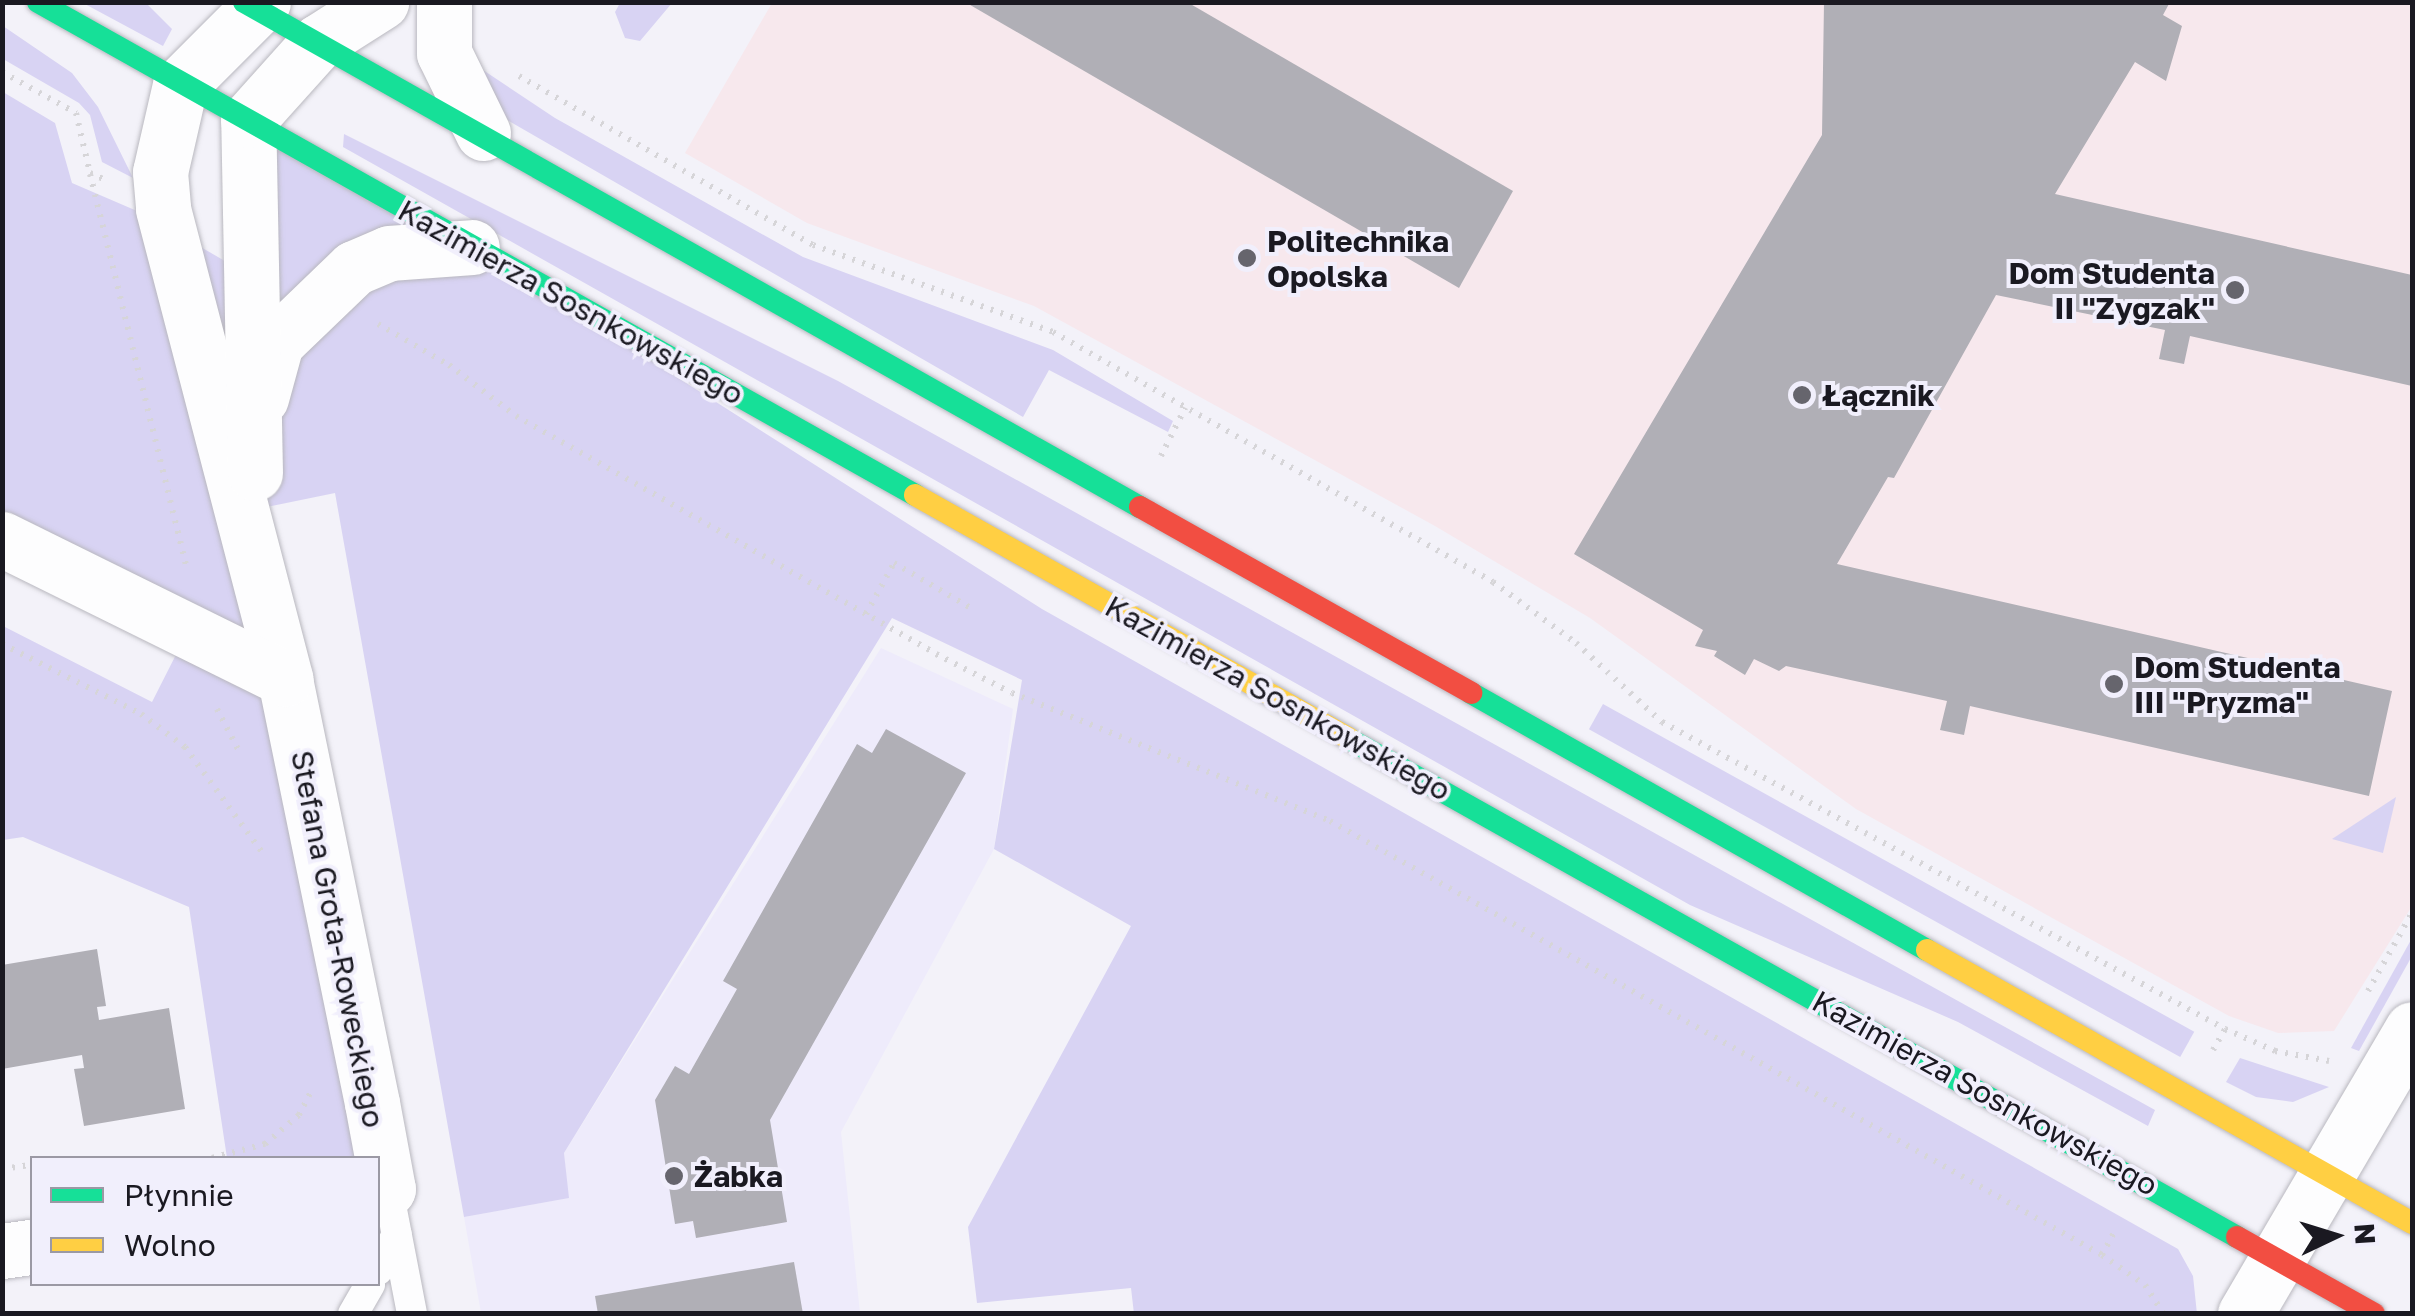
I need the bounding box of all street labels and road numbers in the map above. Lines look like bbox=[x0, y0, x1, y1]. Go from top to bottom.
street label: Kazimierza Sosnkowskiego bbox=[392, 192, 750, 412]
street label: Kazimierza Sosnkowskiego bbox=[1099, 588, 1457, 808]
street label: Stefana Grota-Roweckiego bbox=[284, 747, 392, 1131]
street label: Kazimierza Sosnkowskiego bbox=[1806, 983, 2164, 1203]

